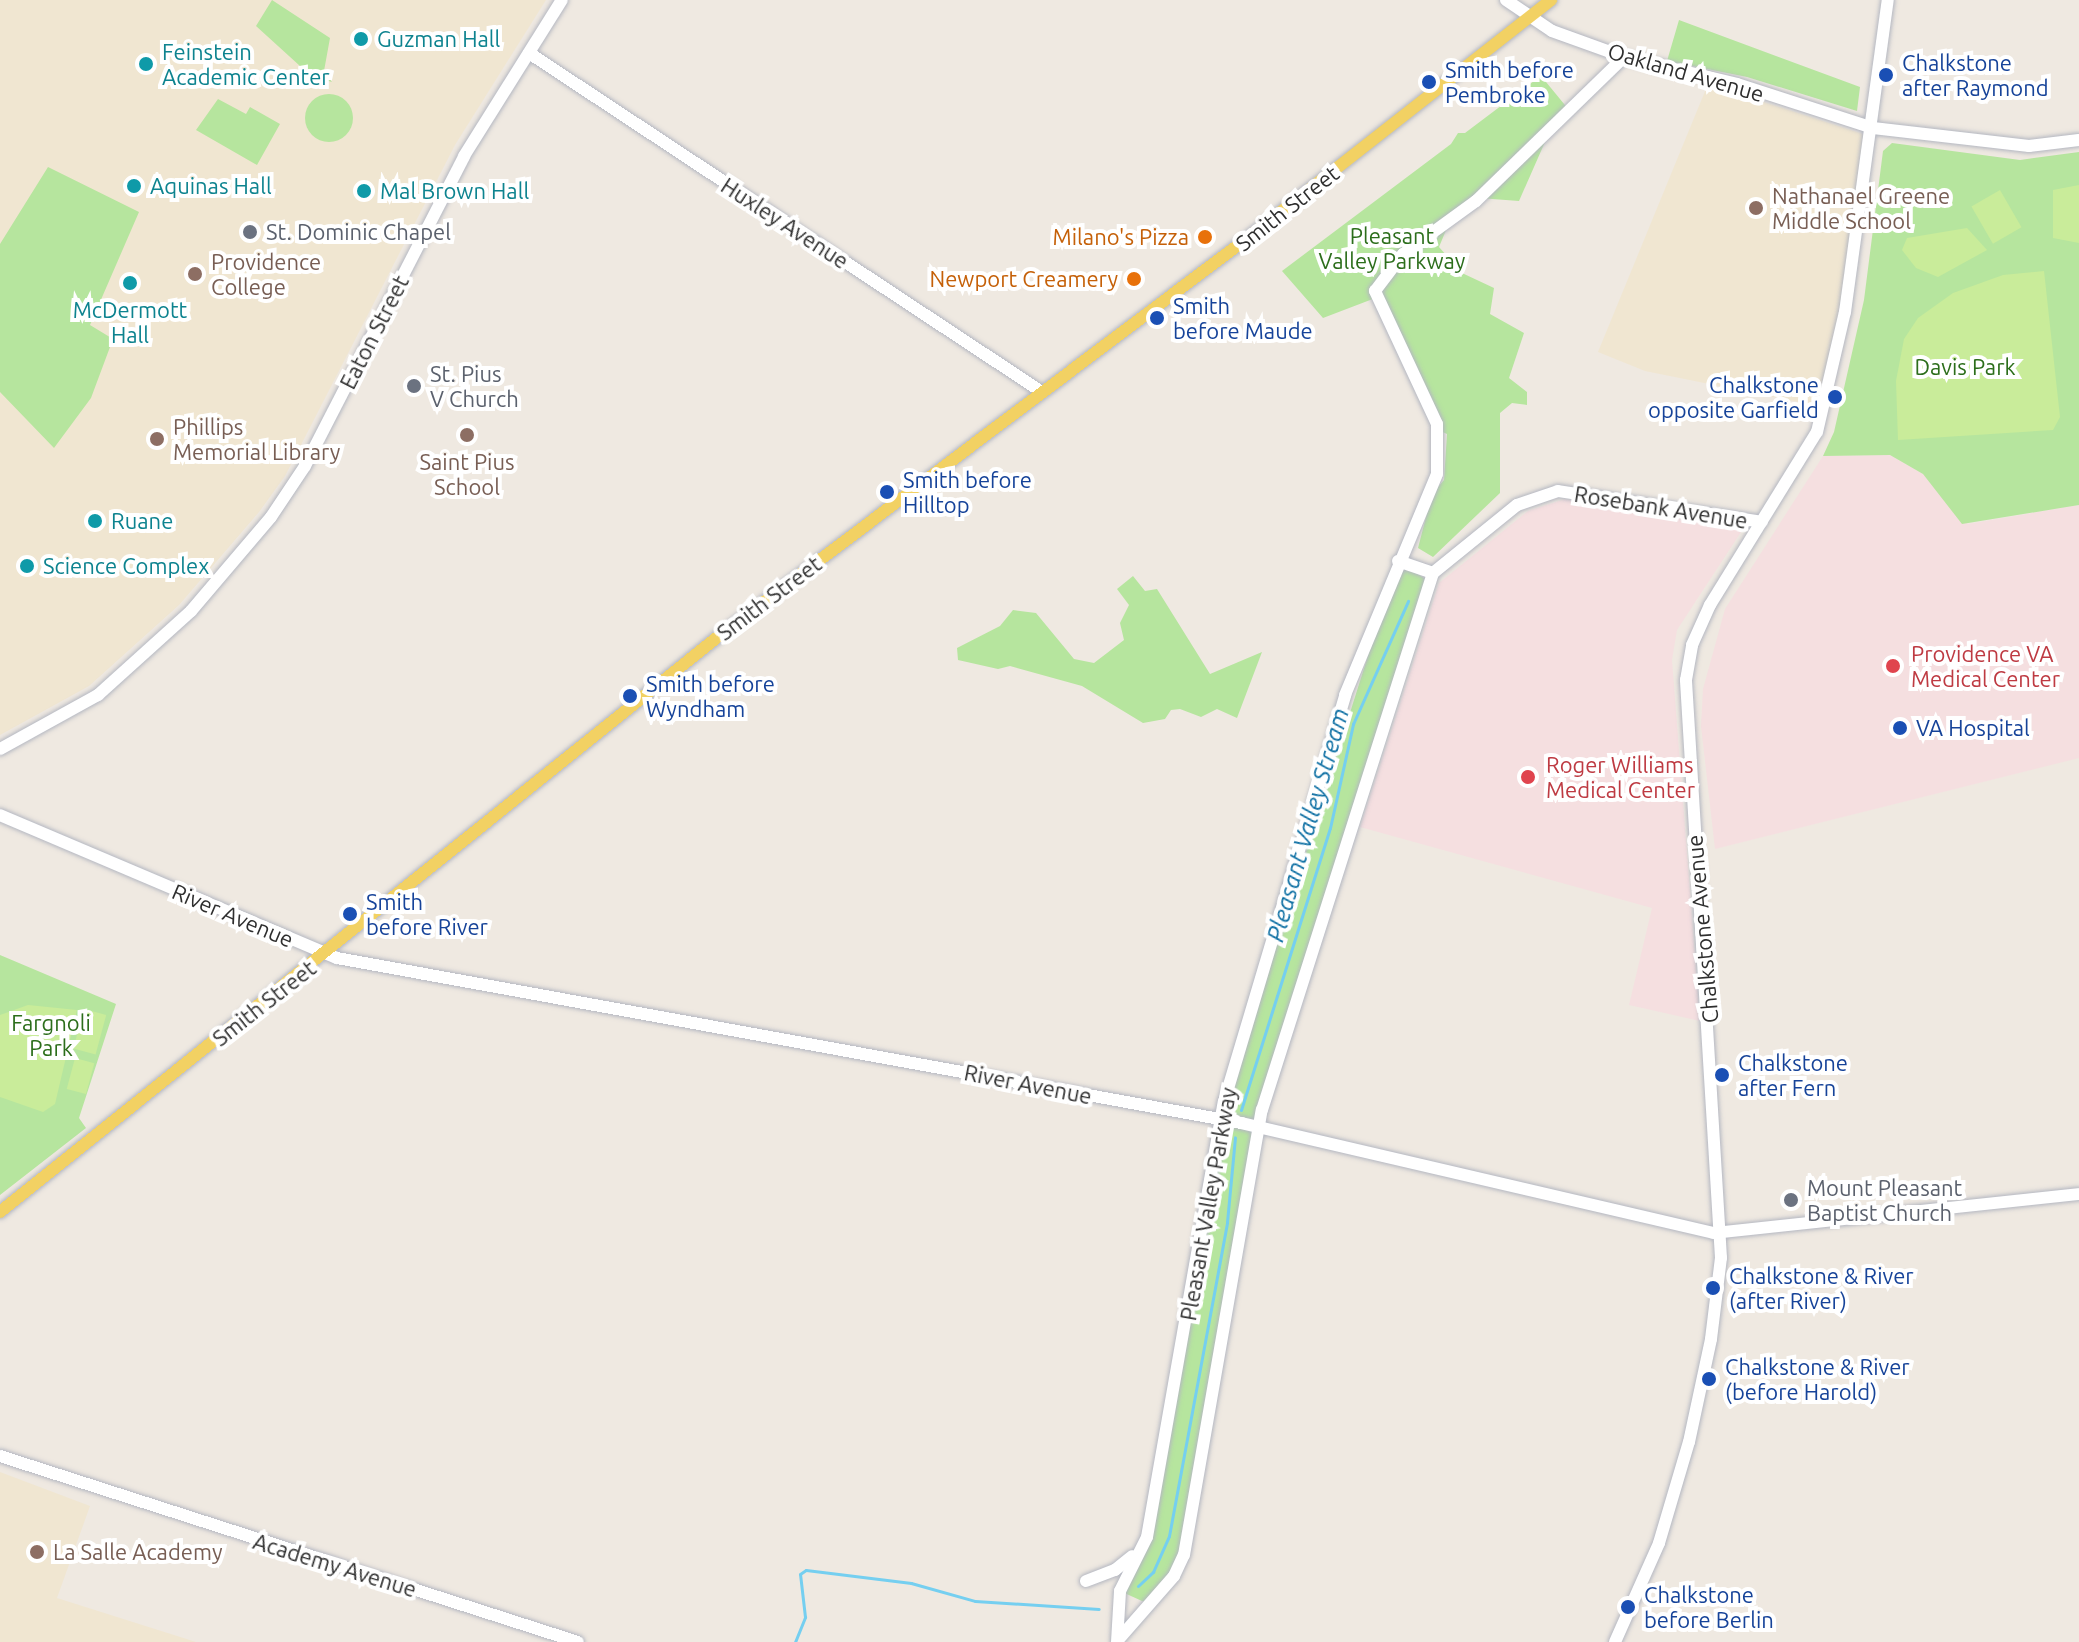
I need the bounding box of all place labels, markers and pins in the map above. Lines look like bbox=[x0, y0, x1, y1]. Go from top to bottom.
place label: Guzman Hall bbox=[377, 26, 500, 52]
marker: Guzman Hall bbox=[352, 30, 370, 48]
place label: Feinstein Academic Center bbox=[162, 38, 330, 90]
place label: Chalkstone after Raymond bbox=[1902, 49, 2049, 100]
marker: Feinstein Academic Center bbox=[137, 55, 155, 73]
place label: Smith before Pembroke bbox=[1445, 56, 1574, 108]
marker: Chalkstone after Raymond bbox=[1877, 66, 1895, 84]
marker: Smith before Pembroke bbox=[1420, 73, 1438, 91]
place label: Aquinas Hall bbox=[150, 173, 272, 199]
marker: Aquinas Hall bbox=[125, 177, 143, 195]
place label: Mal Brown Hall bbox=[380, 178, 529, 204]
marker: Mal Brown Hall bbox=[355, 182, 373, 200]
place label: Nathanael Greene Middle School bbox=[1772, 182, 1950, 234]
marker: Nathanael Greene Middle School bbox=[1747, 199, 1765, 217]
place label: St. Dominic Chapel bbox=[266, 219, 451, 245]
marker: St. Dominic Chapel bbox=[241, 223, 259, 241]
place label: Milano's Pizza bbox=[1053, 224, 1189, 250]
marker: Milano's Pizza bbox=[1196, 228, 1214, 246]
place label: Providence College bbox=[211, 248, 321, 300]
marker: Providence College bbox=[186, 265, 204, 283]
place label: Newport Creamery bbox=[930, 266, 1118, 292]
marker: Newport Creamery bbox=[1125, 270, 1143, 288]
marker: McDermott Hall bbox=[121, 274, 139, 292]
place label: Smith before Maude bbox=[1173, 292, 1313, 344]
place label: McDermott Hall bbox=[73, 296, 187, 348]
marker: Smith before Maude bbox=[1148, 309, 1166, 327]
place label: St. Pius V Church bbox=[430, 360, 519, 412]
place label: Chalkstone opposite Garfield bbox=[1648, 371, 1819, 422]
marker: St. Pius V Church bbox=[405, 377, 423, 395]
marker: Chalkstone opposite Garfield bbox=[1826, 388, 1844, 406]
place label: Phillips Memorial Library bbox=[173, 413, 340, 464]
marker: Saint Pius School bbox=[458, 426, 476, 444]
marker: Phillips Memorial Library bbox=[148, 430, 166, 448]
place label: Saint Pius School bbox=[419, 448, 515, 500]
place label: Smith before Hilltop bbox=[903, 466, 1032, 518]
marker: Smith before Hilltop bbox=[878, 483, 896, 501]
place label: Ruane bbox=[111, 508, 173, 534]
marker: Ruane bbox=[86, 512, 104, 530]
place label: Science Complex bbox=[43, 553, 209, 579]
marker: Science Complex bbox=[18, 557, 36, 575]
place label: Providence VA Medical Center bbox=[1911, 640, 2060, 692]
marker: Providence VA Medical Center bbox=[1882, 655, 1904, 677]
place label: Smith before Wyndham bbox=[646, 670, 775, 722]
marker: Smith before Wyndham bbox=[621, 687, 639, 705]
place label: VA Hospital bbox=[1916, 715, 2030, 741]
marker: VA Hospital bbox=[1891, 719, 1909, 737]
place label: Roger Williams Medical Center bbox=[1546, 751, 1695, 802]
marker: Roger Williams Medical Center bbox=[1517, 766, 1539, 788]
place label: Smith before River bbox=[366, 888, 488, 940]
marker: Smith before River bbox=[341, 905, 359, 923]
place label: Chalkstone after Fern bbox=[1738, 1049, 1848, 1100]
marker: Chalkstone after Fern bbox=[1713, 1066, 1731, 1084]
place label: Mount Pleasant Baptist Church bbox=[1807, 1174, 1962, 1226]
marker: Mount Pleasant Baptist Church bbox=[1782, 1191, 1800, 1209]
place label: Chalkstone & River (after River) bbox=[1729, 1262, 1914, 1314]
marker: Chalkstone & River (after River) bbox=[1704, 1279, 1722, 1297]
place label: Chalkstone & River (before Harold) bbox=[1725, 1353, 1910, 1404]
marker: Chalkstone & River (before Harold) bbox=[1700, 1370, 1718, 1388]
place label: La Salle Academy bbox=[53, 1539, 222, 1565]
marker: La Salle Academy bbox=[28, 1543, 46, 1561]
place label: Chalkstone before Berlin bbox=[1644, 1581, 1774, 1632]
marker: Chalkstone before Berlin bbox=[1619, 1598, 1637, 1616]

